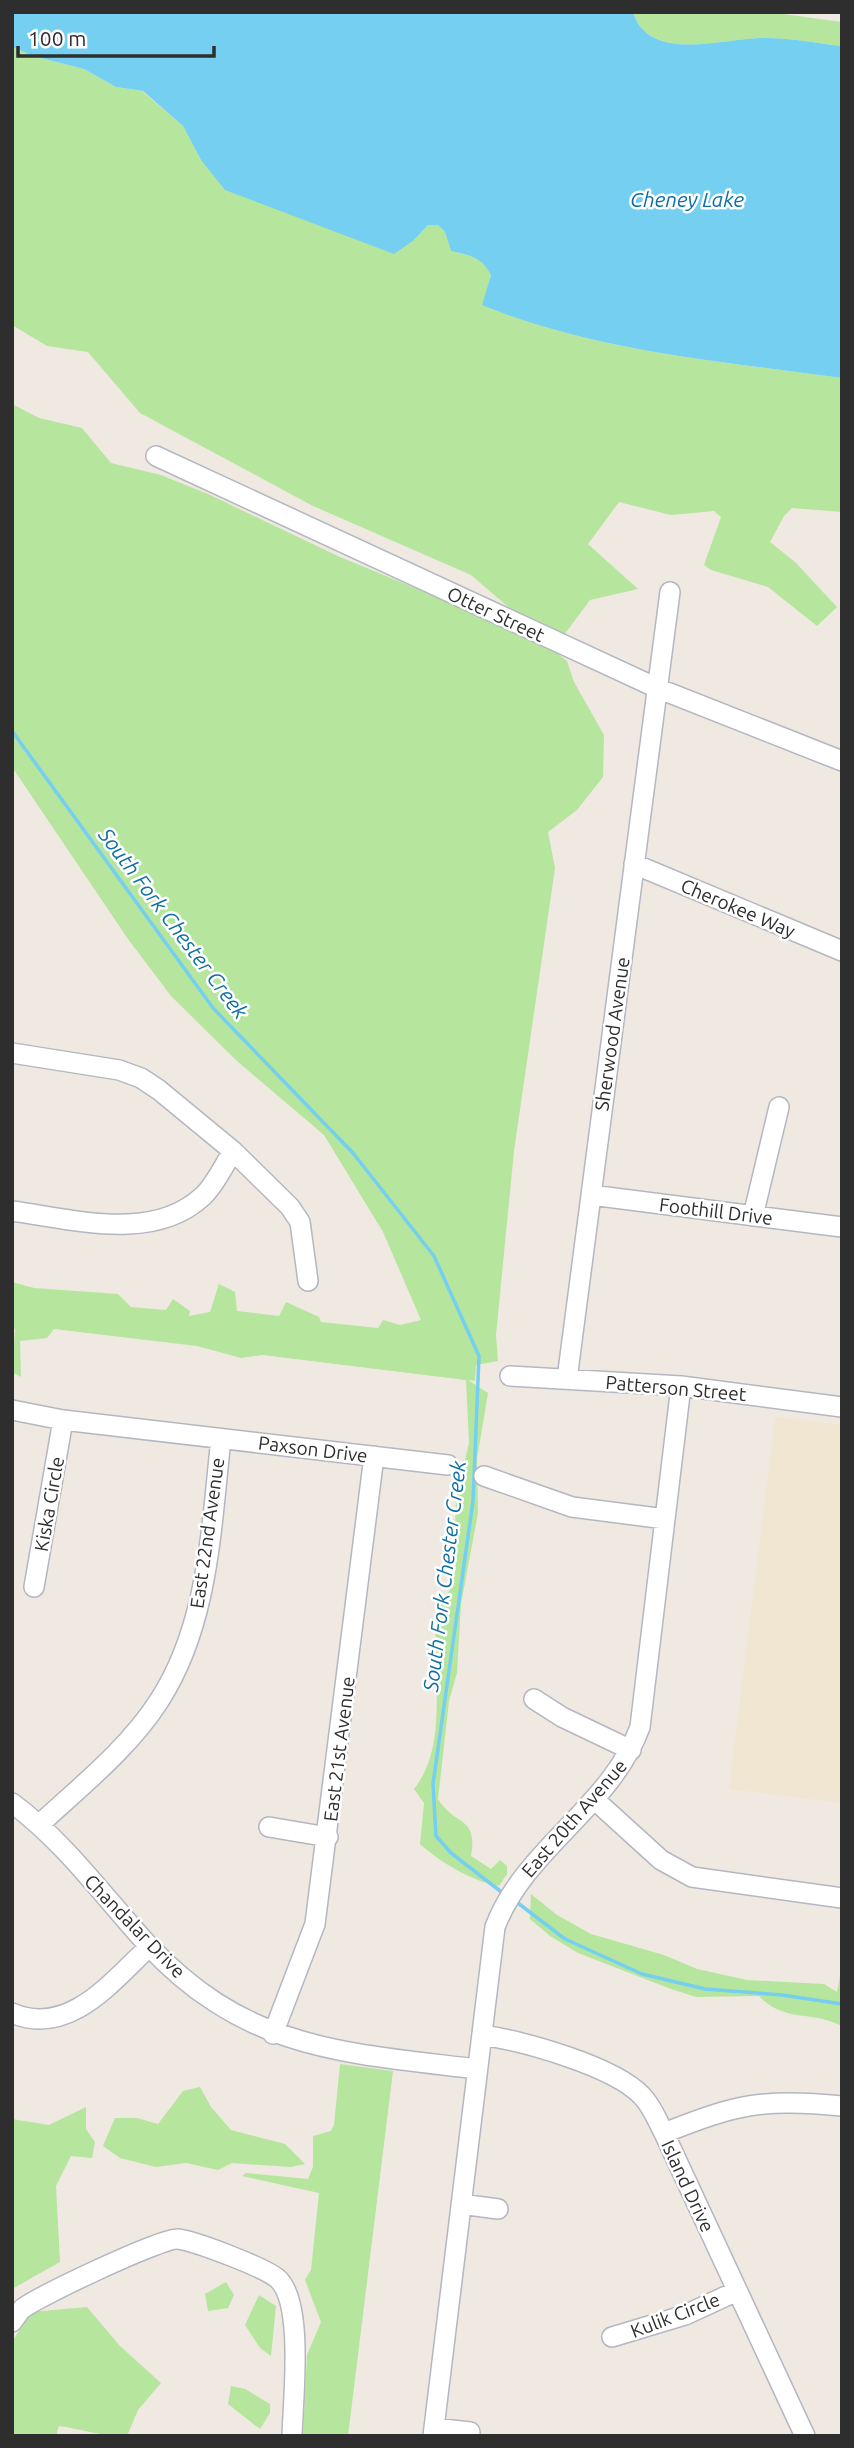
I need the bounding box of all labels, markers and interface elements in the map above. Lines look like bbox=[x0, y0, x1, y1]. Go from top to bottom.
scale bar bbox=[18, 14, 214, 58]
text: 100 m bbox=[28, 26, 86, 50]
water label: Cheney Lake bbox=[630, 187, 744, 211]
street label: Otter Street bbox=[444, 582, 549, 646]
water label: South Fork Chester Creek bbox=[94, 822, 254, 1023]
street label: Cherokee Way bbox=[678, 874, 798, 942]
street label: Sherwood Avenue bbox=[590, 956, 634, 1112]
street label: Foothill Drive bbox=[658, 1193, 774, 1229]
street label: Patterson Street bbox=[605, 1371, 748, 1405]
street label: Paxson Drive bbox=[257, 1431, 369, 1467]
street label: Kiska Circle bbox=[30, 1455, 68, 1553]
street label: East 22nd Avenue bbox=[186, 1456, 228, 1610]
water label: South Fork Chester Creek bbox=[418, 1459, 470, 1694]
street label: East 21st Avenue bbox=[319, 1675, 359, 1823]
street label: East 20th Avenue bbox=[517, 1755, 631, 1881]
street label: Chandalar Drive bbox=[80, 1870, 190, 1982]
street label: Island Drive bbox=[657, 2136, 719, 2236]
street label: Kulik Circle bbox=[627, 2288, 723, 2342]

